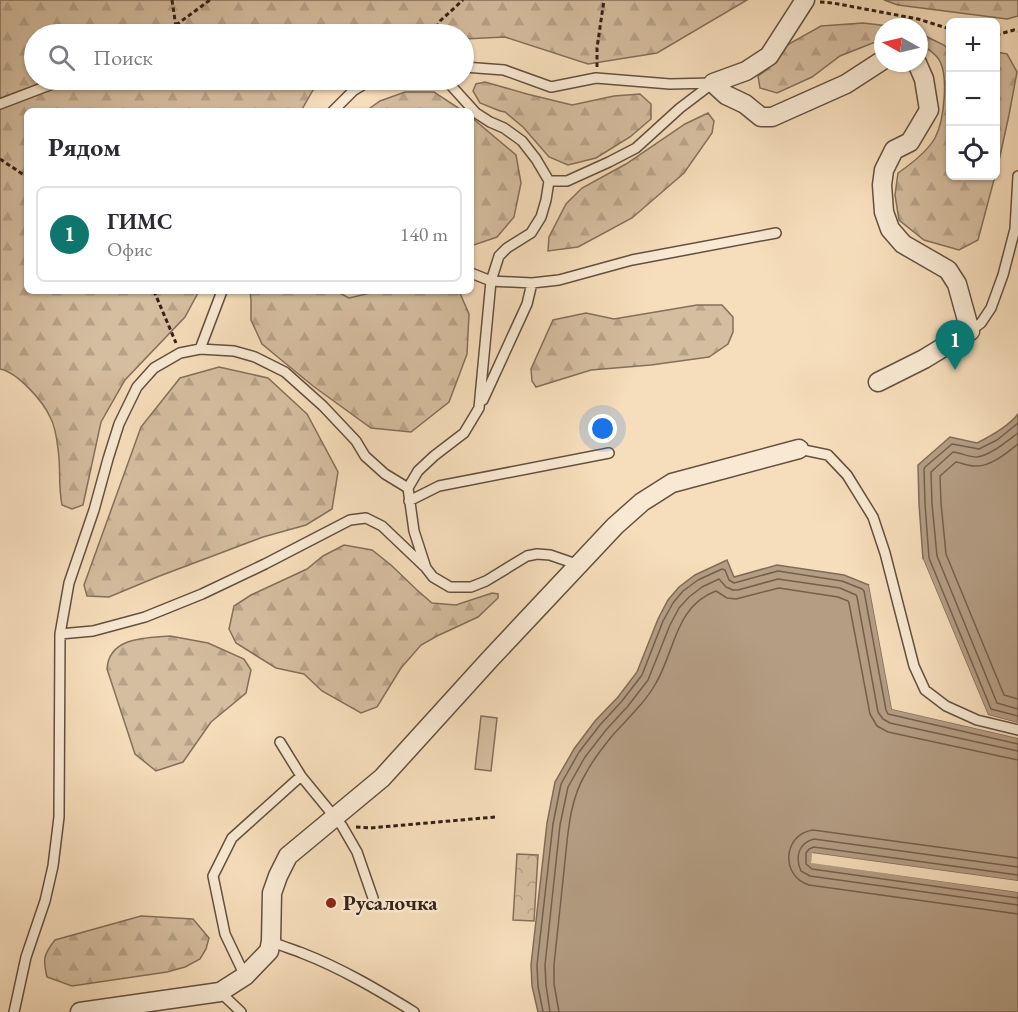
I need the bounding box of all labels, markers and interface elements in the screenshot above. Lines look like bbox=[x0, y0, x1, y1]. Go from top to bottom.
north arrow bbox=[874, 18, 928, 72]
map controls bbox=[946, 18, 1000, 180]
button: + bbox=[946, 18, 1000, 72]
search box bbox=[24, 24, 474, 90]
icon: search bbox=[45, 41, 78, 74]
text: Поиск bbox=[93, 43, 153, 72]
button: − bbox=[946, 72, 1000, 126]
button: locate bbox=[946, 126, 1000, 180]
text: Рядом bbox=[48, 130, 121, 164]
text: ГИМС bbox=[107, 207, 173, 236]
text: 1 bbox=[64, 221, 75, 247]
text: 140 m bbox=[400, 221, 448, 247]
text: Офис bbox=[107, 236, 153, 262]
pin: 1 bbox=[936, 320, 974, 370]
your location bbox=[588, 414, 617, 443]
place label: Русалочка bbox=[343, 889, 438, 916]
marker: Русалочка bbox=[324, 896, 338, 910]

